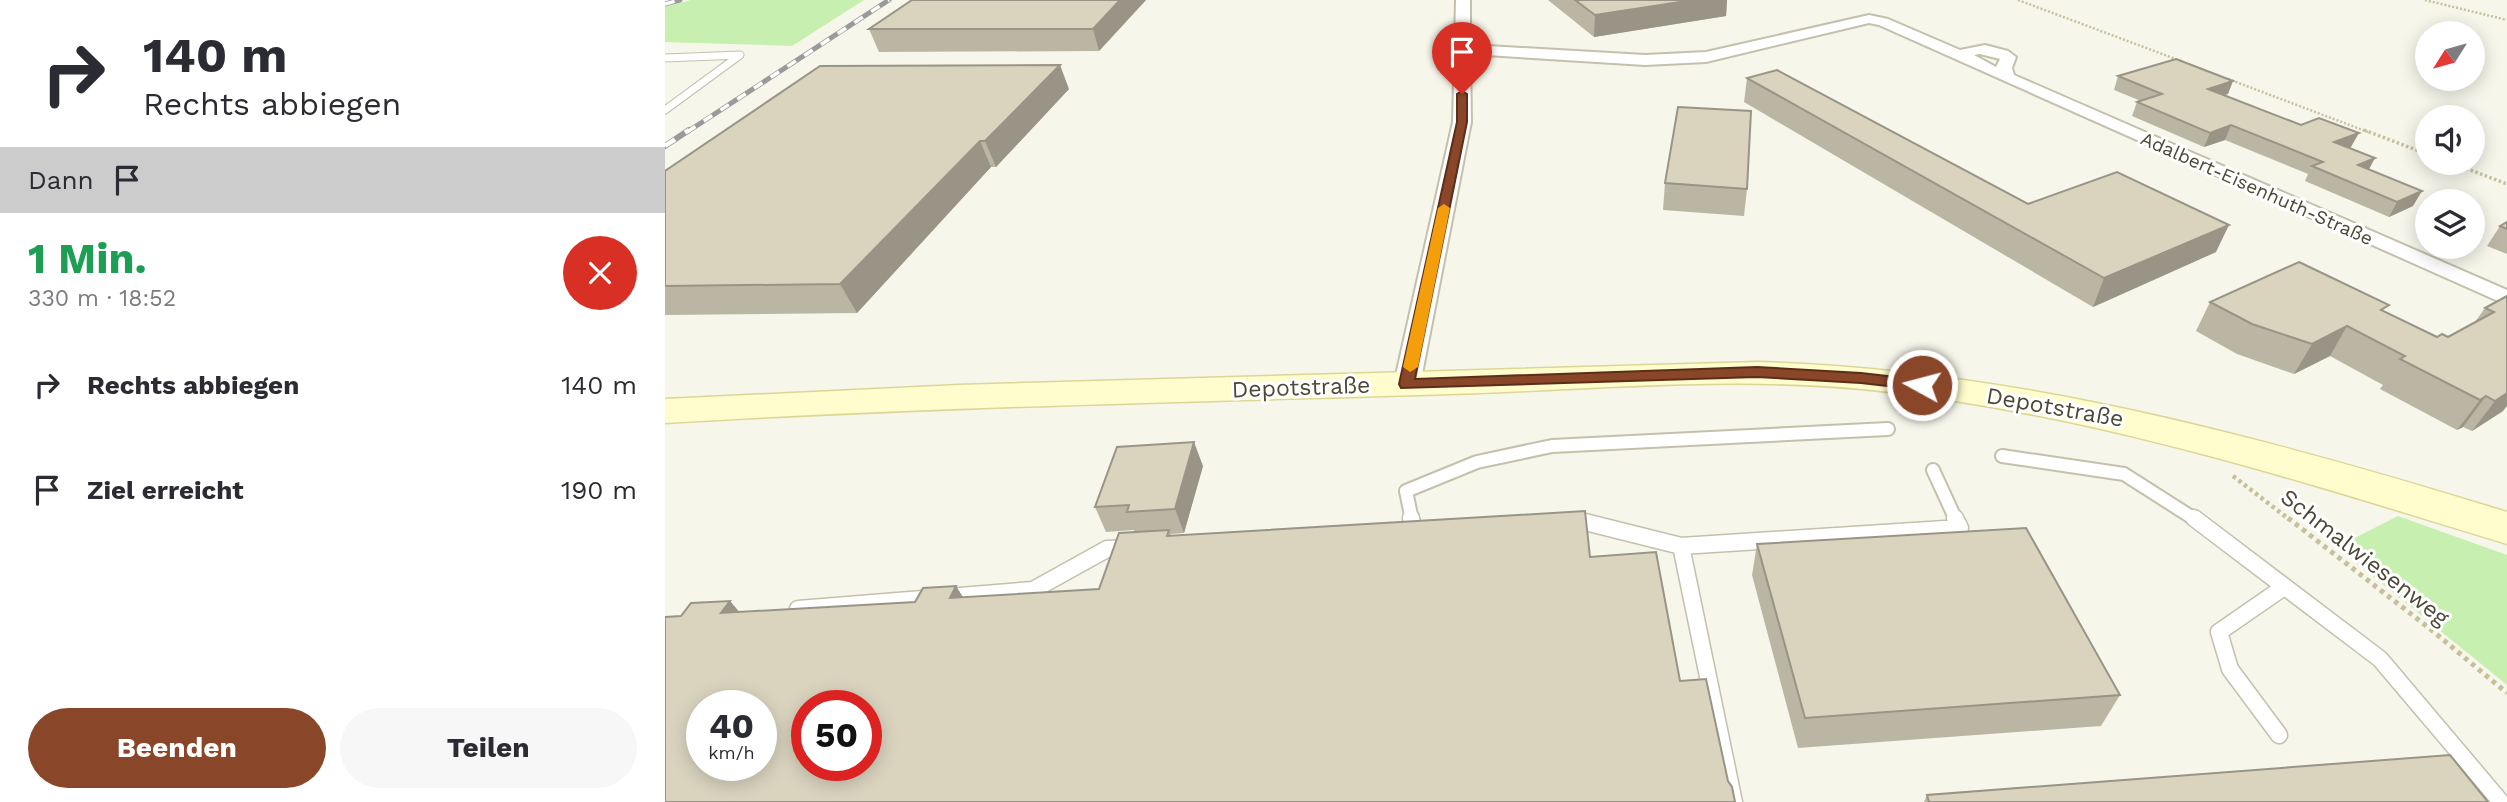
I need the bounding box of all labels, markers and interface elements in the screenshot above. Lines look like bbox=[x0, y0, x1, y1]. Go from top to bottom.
north arrow bbox=[2415, 21, 2485, 91]
map controls bbox=[2415, 21, 2485, 259]
pin bbox=[1432, 22, 1492, 94]
text: 140 m bbox=[143, 26, 287, 84]
icon: right bbox=[28, 28, 119, 119]
icon: arrive bbox=[1443, 33, 1481, 71]
text: Rechts abbiegen bbox=[143, 85, 401, 123]
button: sound bbox=[2415, 105, 2485, 175]
street label: Adalbert-Eisenhuth-Straße bbox=[2137, 127, 2376, 250]
icon: arrive bbox=[108, 161, 146, 199]
text: Dann bbox=[28, 165, 94, 195]
button: layers bbox=[2415, 189, 2485, 259]
text: 1 Min. bbox=[28, 234, 147, 283]
button: close bbox=[563, 236, 637, 310]
text: 330 m · 18:52 bbox=[28, 285, 176, 312]
position arrow bbox=[1885, 348, 1959, 422]
icon: right bbox=[28, 366, 66, 404]
text: Rechts abbiegen bbox=[87, 370, 299, 400]
text: 140 m bbox=[561, 370, 637, 400]
street label: Depotstraße bbox=[1231, 372, 1371, 403]
street label: Depotstraße bbox=[1984, 382, 2126, 433]
icon: arrive bbox=[28, 471, 66, 509]
text: Ziel erreicht bbox=[87, 475, 244, 505]
text: 190 m bbox=[561, 475, 637, 505]
street label: Schmalwiesenweg bbox=[2275, 483, 2455, 632]
speed limit sign: 50 bbox=[791, 690, 882, 781]
text: 40 bbox=[709, 705, 754, 747]
button: Beenden bbox=[28, 708, 326, 788]
button: Teilen bbox=[340, 708, 637, 788]
text: km/h bbox=[708, 742, 755, 763]

